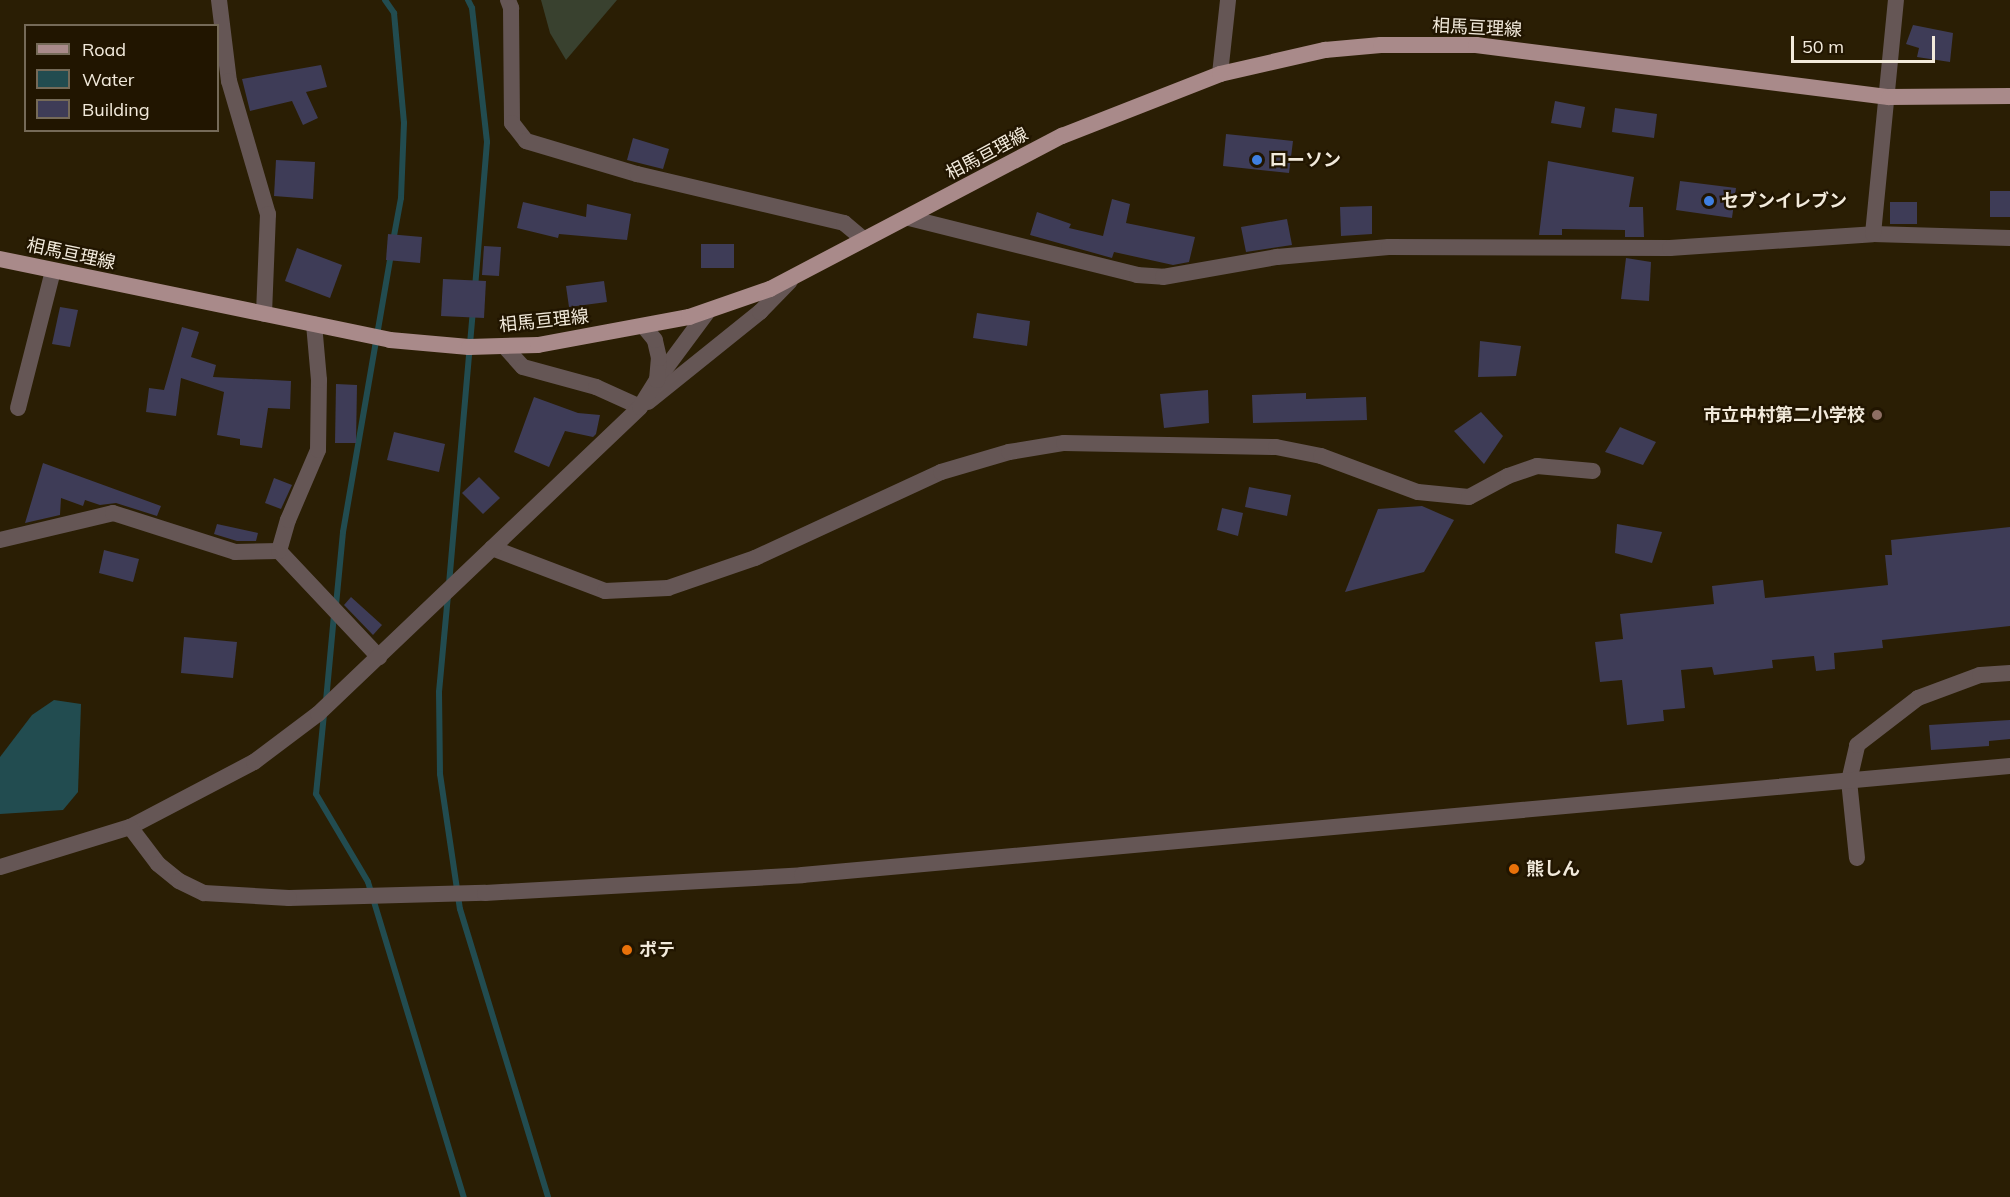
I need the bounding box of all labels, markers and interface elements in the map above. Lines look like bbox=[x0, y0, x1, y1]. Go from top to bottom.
street label: 相馬亘理線 bbox=[1431, 15, 1523, 41]
legend bbox=[24, 24, 219, 132]
scale bar bbox=[1794, 24, 1938, 62]
text: 50 m bbox=[1802, 35, 1844, 58]
text: Road bbox=[82, 38, 126, 61]
text: Water bbox=[82, 68, 134, 91]
text: Building bbox=[82, 98, 150, 121]
street label: 相馬亘理線 bbox=[942, 123, 1032, 185]
place label: ローソン bbox=[1269, 149, 1341, 171]
marker: ローソン bbox=[1250, 153, 1264, 167]
place label: セブンイレブン bbox=[1721, 190, 1847, 212]
marker: セブンイレブン bbox=[1702, 194, 1716, 208]
street label: 相馬亘理線 bbox=[25, 234, 117, 274]
street label: 相馬亘理線 bbox=[498, 306, 590, 336]
place label: 市立中村第二小学校 bbox=[1703, 404, 1865, 426]
marker: 市立中村第二小学校 bbox=[1870, 408, 1884, 422]
place label: 熊しん bbox=[1526, 858, 1580, 880]
marker: 熊しん bbox=[1507, 862, 1521, 876]
place label: ポテ bbox=[639, 939, 675, 961]
marker: ポテ bbox=[620, 943, 634, 957]

